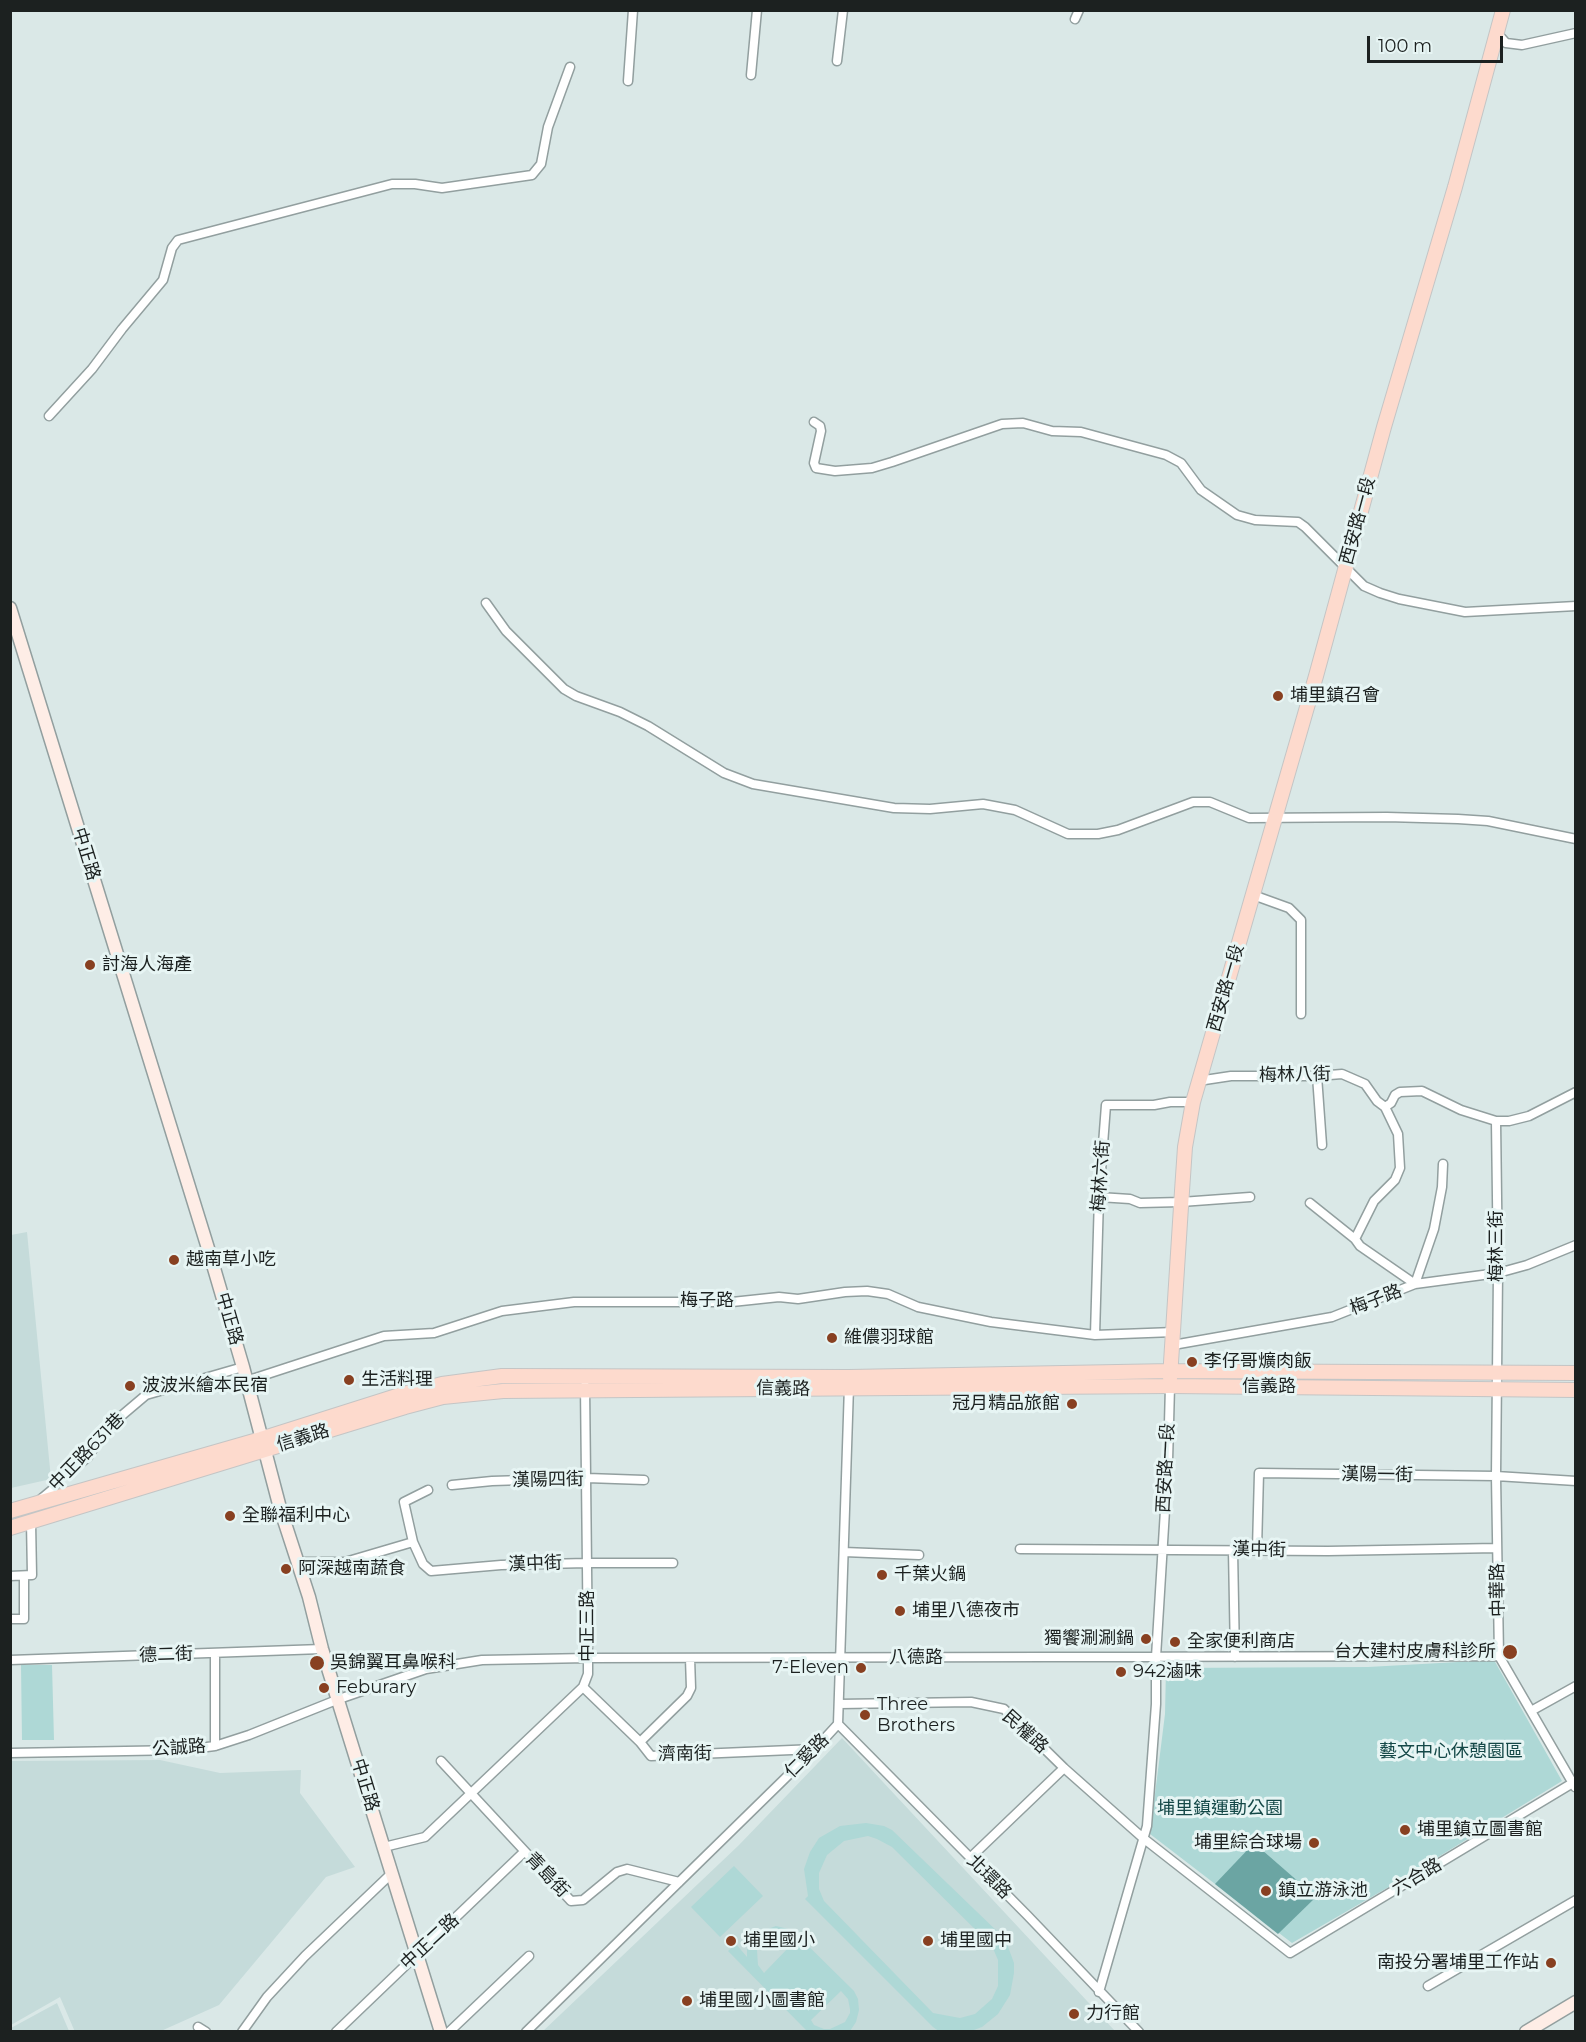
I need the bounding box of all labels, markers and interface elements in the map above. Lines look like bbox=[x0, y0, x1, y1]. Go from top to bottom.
scale bar bbox=[1370, 24, 1506, 62]
text: 100 m bbox=[1378, 35, 1432, 57]
street label: 西安路一段 bbox=[1336, 475, 1380, 567]
place label: 埔里鎮召會 bbox=[1290, 685, 1380, 707]
marker: 埔里鎮召會 bbox=[1271, 689, 1285, 703]
street label: 中正路 bbox=[68, 825, 104, 883]
street label: 西安路一段 bbox=[1203, 942, 1249, 1034]
place label: 討海人海產 bbox=[102, 954, 192, 976]
marker: 討海人海產 bbox=[83, 958, 97, 972]
street label: 梅林八街 bbox=[1259, 1064, 1331, 1086]
street label: 梅林六街 bbox=[1088, 1139, 1114, 1213]
street label: 梅林三街 bbox=[1486, 1210, 1508, 1282]
place label: 越南草小吃 bbox=[186, 1249, 276, 1271]
marker: 越南草小吃 bbox=[167, 1253, 181, 1267]
street label: 梅子路 bbox=[1347, 1280, 1405, 1320]
street label: 中正路 bbox=[211, 1290, 247, 1348]
street label: 梅子路 bbox=[680, 1290, 734, 1312]
place label: 維儂羽球館 bbox=[844, 1327, 934, 1349]
marker: 維儂羽球館 bbox=[825, 1331, 839, 1345]
place label: 李仔哥爌肉飯 bbox=[1204, 1351, 1312, 1373]
marker: 李仔哥爌肉飯 bbox=[1185, 1355, 1199, 1369]
place label: 生活料理 bbox=[361, 1369, 433, 1391]
marker: 生活料理 bbox=[342, 1373, 356, 1387]
place label: 波波米繪本民宿 bbox=[142, 1375, 268, 1397]
street label: 信義路 bbox=[1242, 1376, 1296, 1398]
street label: 信義路 bbox=[756, 1378, 810, 1400]
marker: 波波米繪本民宿 bbox=[123, 1379, 137, 1393]
place label: 冠月精品旅館 bbox=[952, 1393, 1060, 1415]
marker: 冠月精品旅館 bbox=[1065, 1397, 1079, 1411]
street label: 中正路631巷 bbox=[45, 1409, 129, 1495]
street label: 信義路 bbox=[274, 1420, 332, 1456]
street label: 西安路一段 bbox=[1153, 1422, 1179, 1514]
street label: 漢陽一街 bbox=[1341, 1464, 1413, 1486]
street label: 漢陽四街 bbox=[512, 1469, 584, 1491]
place label: 全聯福利中心 bbox=[242, 1505, 350, 1527]
marker: 全聯福利中心 bbox=[223, 1509, 237, 1523]
street label: 漢中街 bbox=[1232, 1539, 1286, 1561]
street label: 漢中街 bbox=[508, 1552, 562, 1576]
place label: 阿深越南蔬食 bbox=[298, 1558, 406, 1580]
marker: 阿深越南蔬食 bbox=[279, 1562, 293, 1576]
street label: 中華路 bbox=[1487, 1563, 1509, 1617]
place label: 千葉火鍋 bbox=[894, 1564, 966, 1586]
marker: 千葉火鍋 bbox=[875, 1568, 889, 1582]
street label: 中正三路 bbox=[577, 1590, 599, 1662]
place label: 埔里八德夜市 bbox=[912, 1600, 1020, 1622]
marker: 埔里八德夜市 bbox=[893, 1604, 907, 1618]
place label: 獨饗涮涮鍋 bbox=[1044, 1628, 1134, 1650]
place label: 全家便利商店 bbox=[1187, 1631, 1295, 1653]
marker: 獨饗涮涮鍋 bbox=[1139, 1632, 1153, 1646]
marker: 全家便利商店 bbox=[1168, 1635, 1182, 1649]
place label: 台大建村皮膚科診所 bbox=[1334, 1641, 1496, 1663]
street label: 德二街 bbox=[139, 1643, 193, 1667]
marker: 台大建村皮膚科診所 bbox=[1501, 1643, 1519, 1661]
street label: 八德路 bbox=[889, 1647, 943, 1669]
place label: 吳錦翼耳鼻喉科 bbox=[330, 1652, 456, 1674]
marker: 吳錦翼耳鼻喉科 bbox=[308, 1654, 326, 1672]
place label: 7-Eleven bbox=[772, 1657, 849, 1679]
marker: 7-Eleven bbox=[854, 1661, 868, 1675]
place label: 942滷味 bbox=[1133, 1661, 1202, 1683]
marker: 942滷味 bbox=[1114, 1665, 1128, 1679]
place label: Feburary bbox=[336, 1677, 416, 1699]
marker: Feburary bbox=[317, 1681, 331, 1695]
place label: Three Brothers bbox=[877, 1694, 955, 1736]
street label: 民權路 bbox=[998, 1706, 1052, 1758]
marker: Three Brothers bbox=[858, 1708, 872, 1722]
street label: 仁愛路 bbox=[780, 1729, 834, 1783]
street label: 公誠路 bbox=[151, 1735, 207, 1761]
park label: 藝文中心休憩園區 bbox=[1379, 1741, 1523, 1763]
street label: 濟南街 bbox=[658, 1743, 712, 1765]
street label: 中正路 bbox=[347, 1756, 383, 1814]
park label: 埔里鎮運動公園 bbox=[1157, 1798, 1283, 1820]
place label: 埔里鎮立圖書館 bbox=[1417, 1819, 1543, 1841]
marker: 埔里鎮立圖書館 bbox=[1398, 1823, 1412, 1837]
place label: 埔里綜合球場 bbox=[1194, 1832, 1302, 1854]
marker: 埔里綜合球場 bbox=[1307, 1836, 1321, 1850]
street label: 青島街 bbox=[520, 1848, 574, 1902]
street label: 北環路 bbox=[962, 1850, 1016, 1904]
street label: 六合路 bbox=[1388, 1854, 1446, 1900]
place label: 鎮立游泳池 bbox=[1278, 1880, 1368, 1902]
marker: 鎮立游泳池 bbox=[1259, 1884, 1273, 1898]
street label: 中正二路 bbox=[396, 1910, 464, 1974]
place label: 埔里國小 bbox=[743, 1930, 815, 1952]
place label: 埔里國中 bbox=[940, 1930, 1012, 1952]
marker: 埔里國小 bbox=[724, 1934, 738, 1948]
marker: 埔里國中 bbox=[921, 1934, 935, 1948]
place label: 南投分署埔里工作站 bbox=[1377, 1952, 1539, 1974]
marker: 南投分署埔里工作站 bbox=[1544, 1956, 1558, 1970]
place label: 埔里國小圖書館 bbox=[699, 1990, 825, 2012]
marker: 埔里國小圖書館 bbox=[680, 1994, 694, 2008]
place label: 力行館 bbox=[1086, 2003, 1140, 2025]
marker: 力行館 bbox=[1067, 2007, 1081, 2021]

